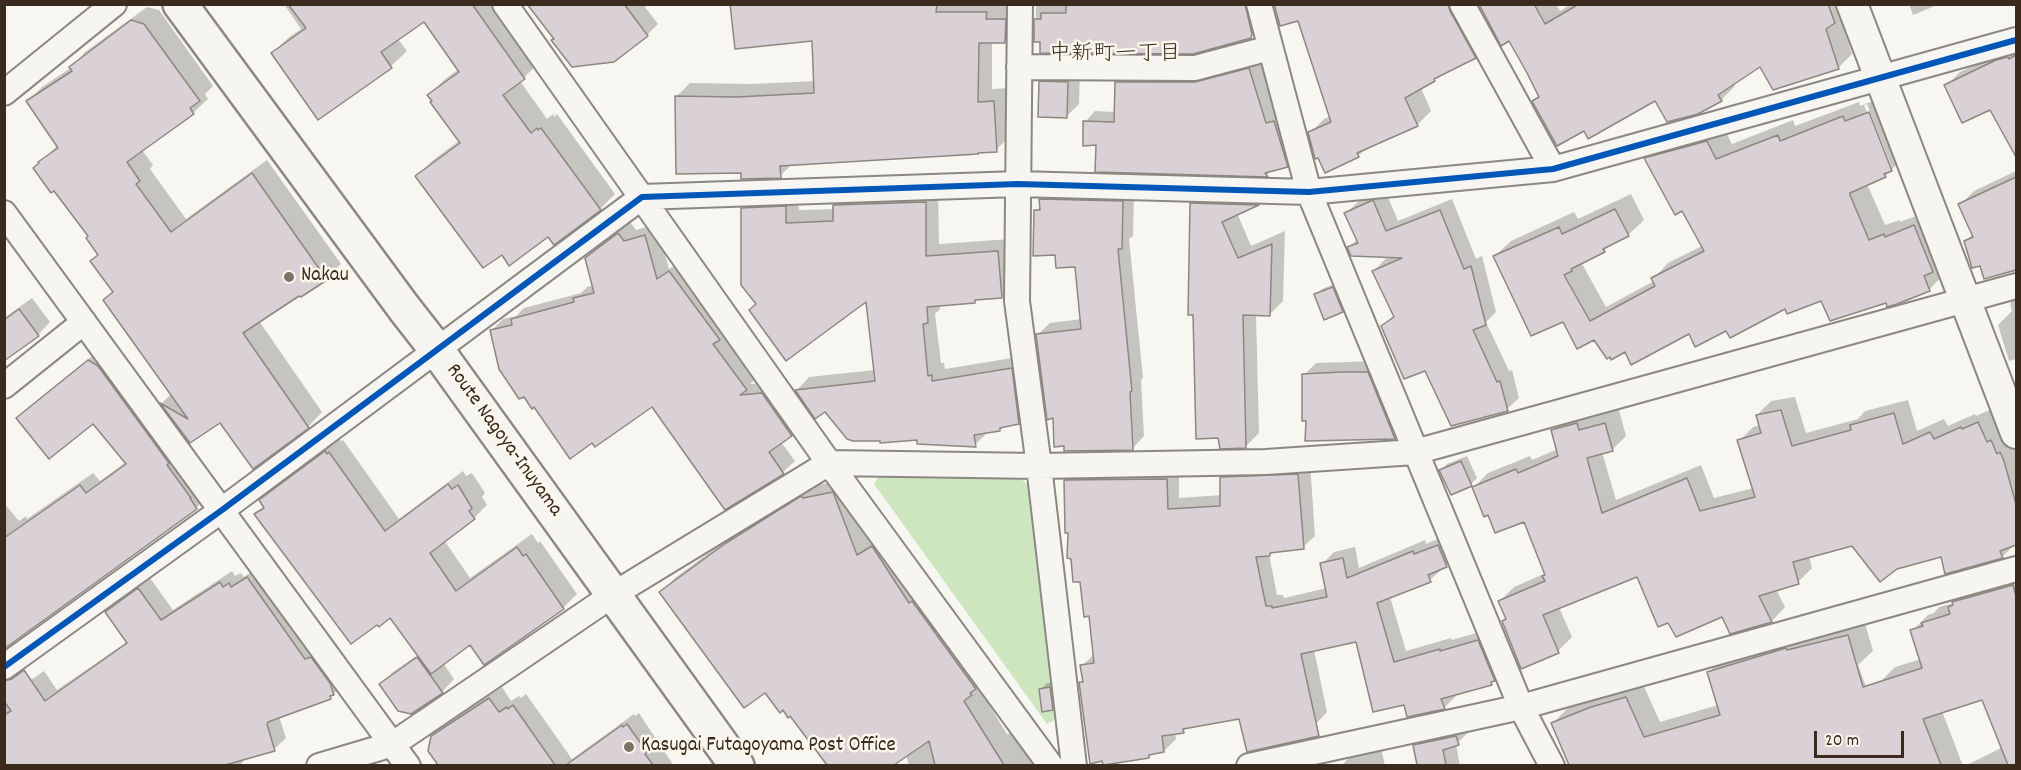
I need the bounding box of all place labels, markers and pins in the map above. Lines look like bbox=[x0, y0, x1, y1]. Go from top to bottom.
place label: Nakau bbox=[301, 264, 349, 290]
marker: Nakau bbox=[282, 270, 296, 284]
place label: Kasugai Futagoyama Post Office bbox=[641, 734, 896, 760]
marker: Kasugai Futagoyama Post Office bbox=[622, 740, 636, 754]

